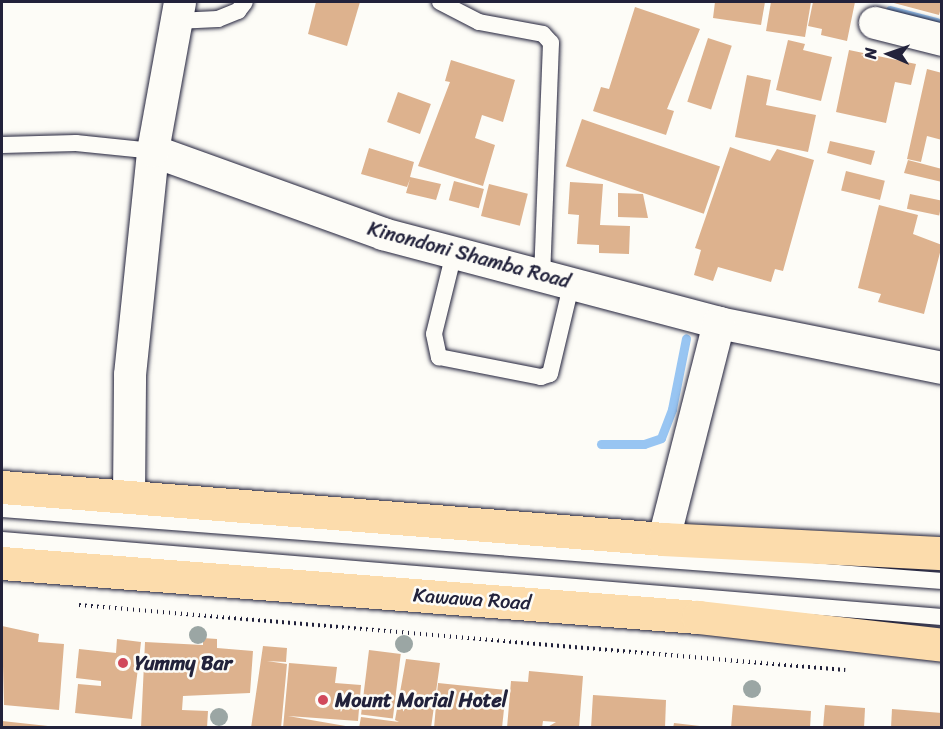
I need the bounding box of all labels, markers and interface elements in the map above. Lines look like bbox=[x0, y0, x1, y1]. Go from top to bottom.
north arrow bbox=[859, 24, 919, 84]
text: N bbox=[856, 47, 885, 59]
street label: Kinondoni Shamba Road bbox=[365, 216, 573, 294]
street label: Kawawa Road bbox=[412, 583, 532, 615]
place label: Yummy Bar bbox=[135, 651, 232, 675]
marker: Yummy Bar bbox=[116, 656, 130, 670]
place label: Mount Morial Hotel bbox=[335, 688, 507, 712]
marker: Mount Morial Hotel bbox=[316, 693, 330, 707]

